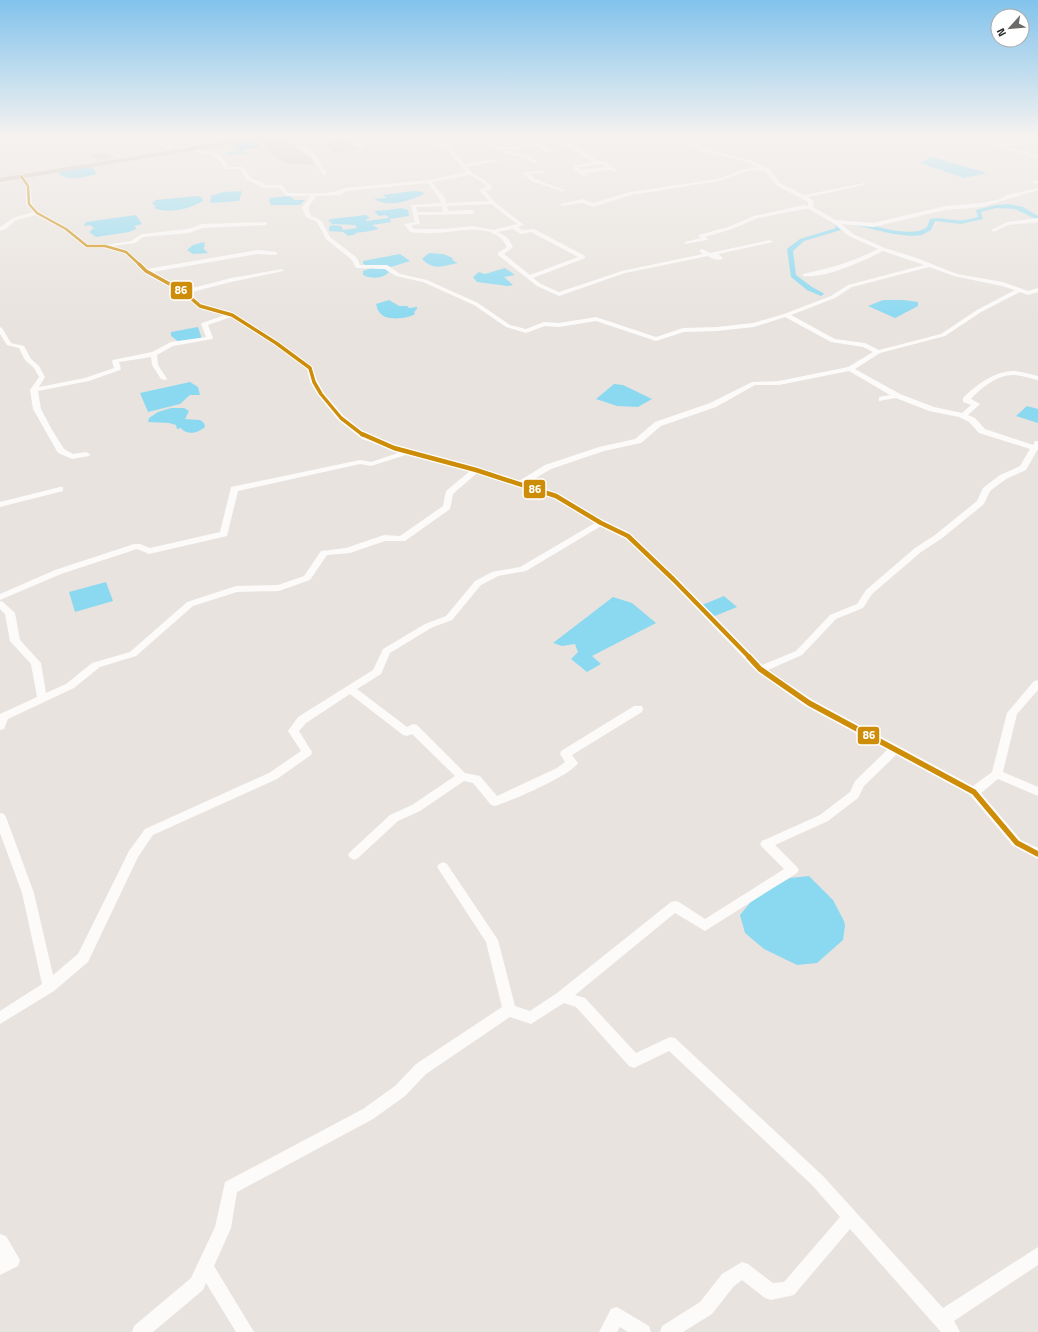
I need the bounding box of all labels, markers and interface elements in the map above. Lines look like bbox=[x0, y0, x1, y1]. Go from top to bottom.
north arrow bbox=[990, 8, 1030, 48]
text: N bbox=[992, 26, 1010, 40]
line badge: 86 bbox=[170, 281, 193, 300]
text: 86 bbox=[175, 282, 187, 298]
line badge: 86 bbox=[523, 479, 546, 499]
text: 86 bbox=[529, 481, 541, 497]
line badge: 86 bbox=[857, 726, 880, 745]
text: 86 bbox=[863, 727, 875, 743]

